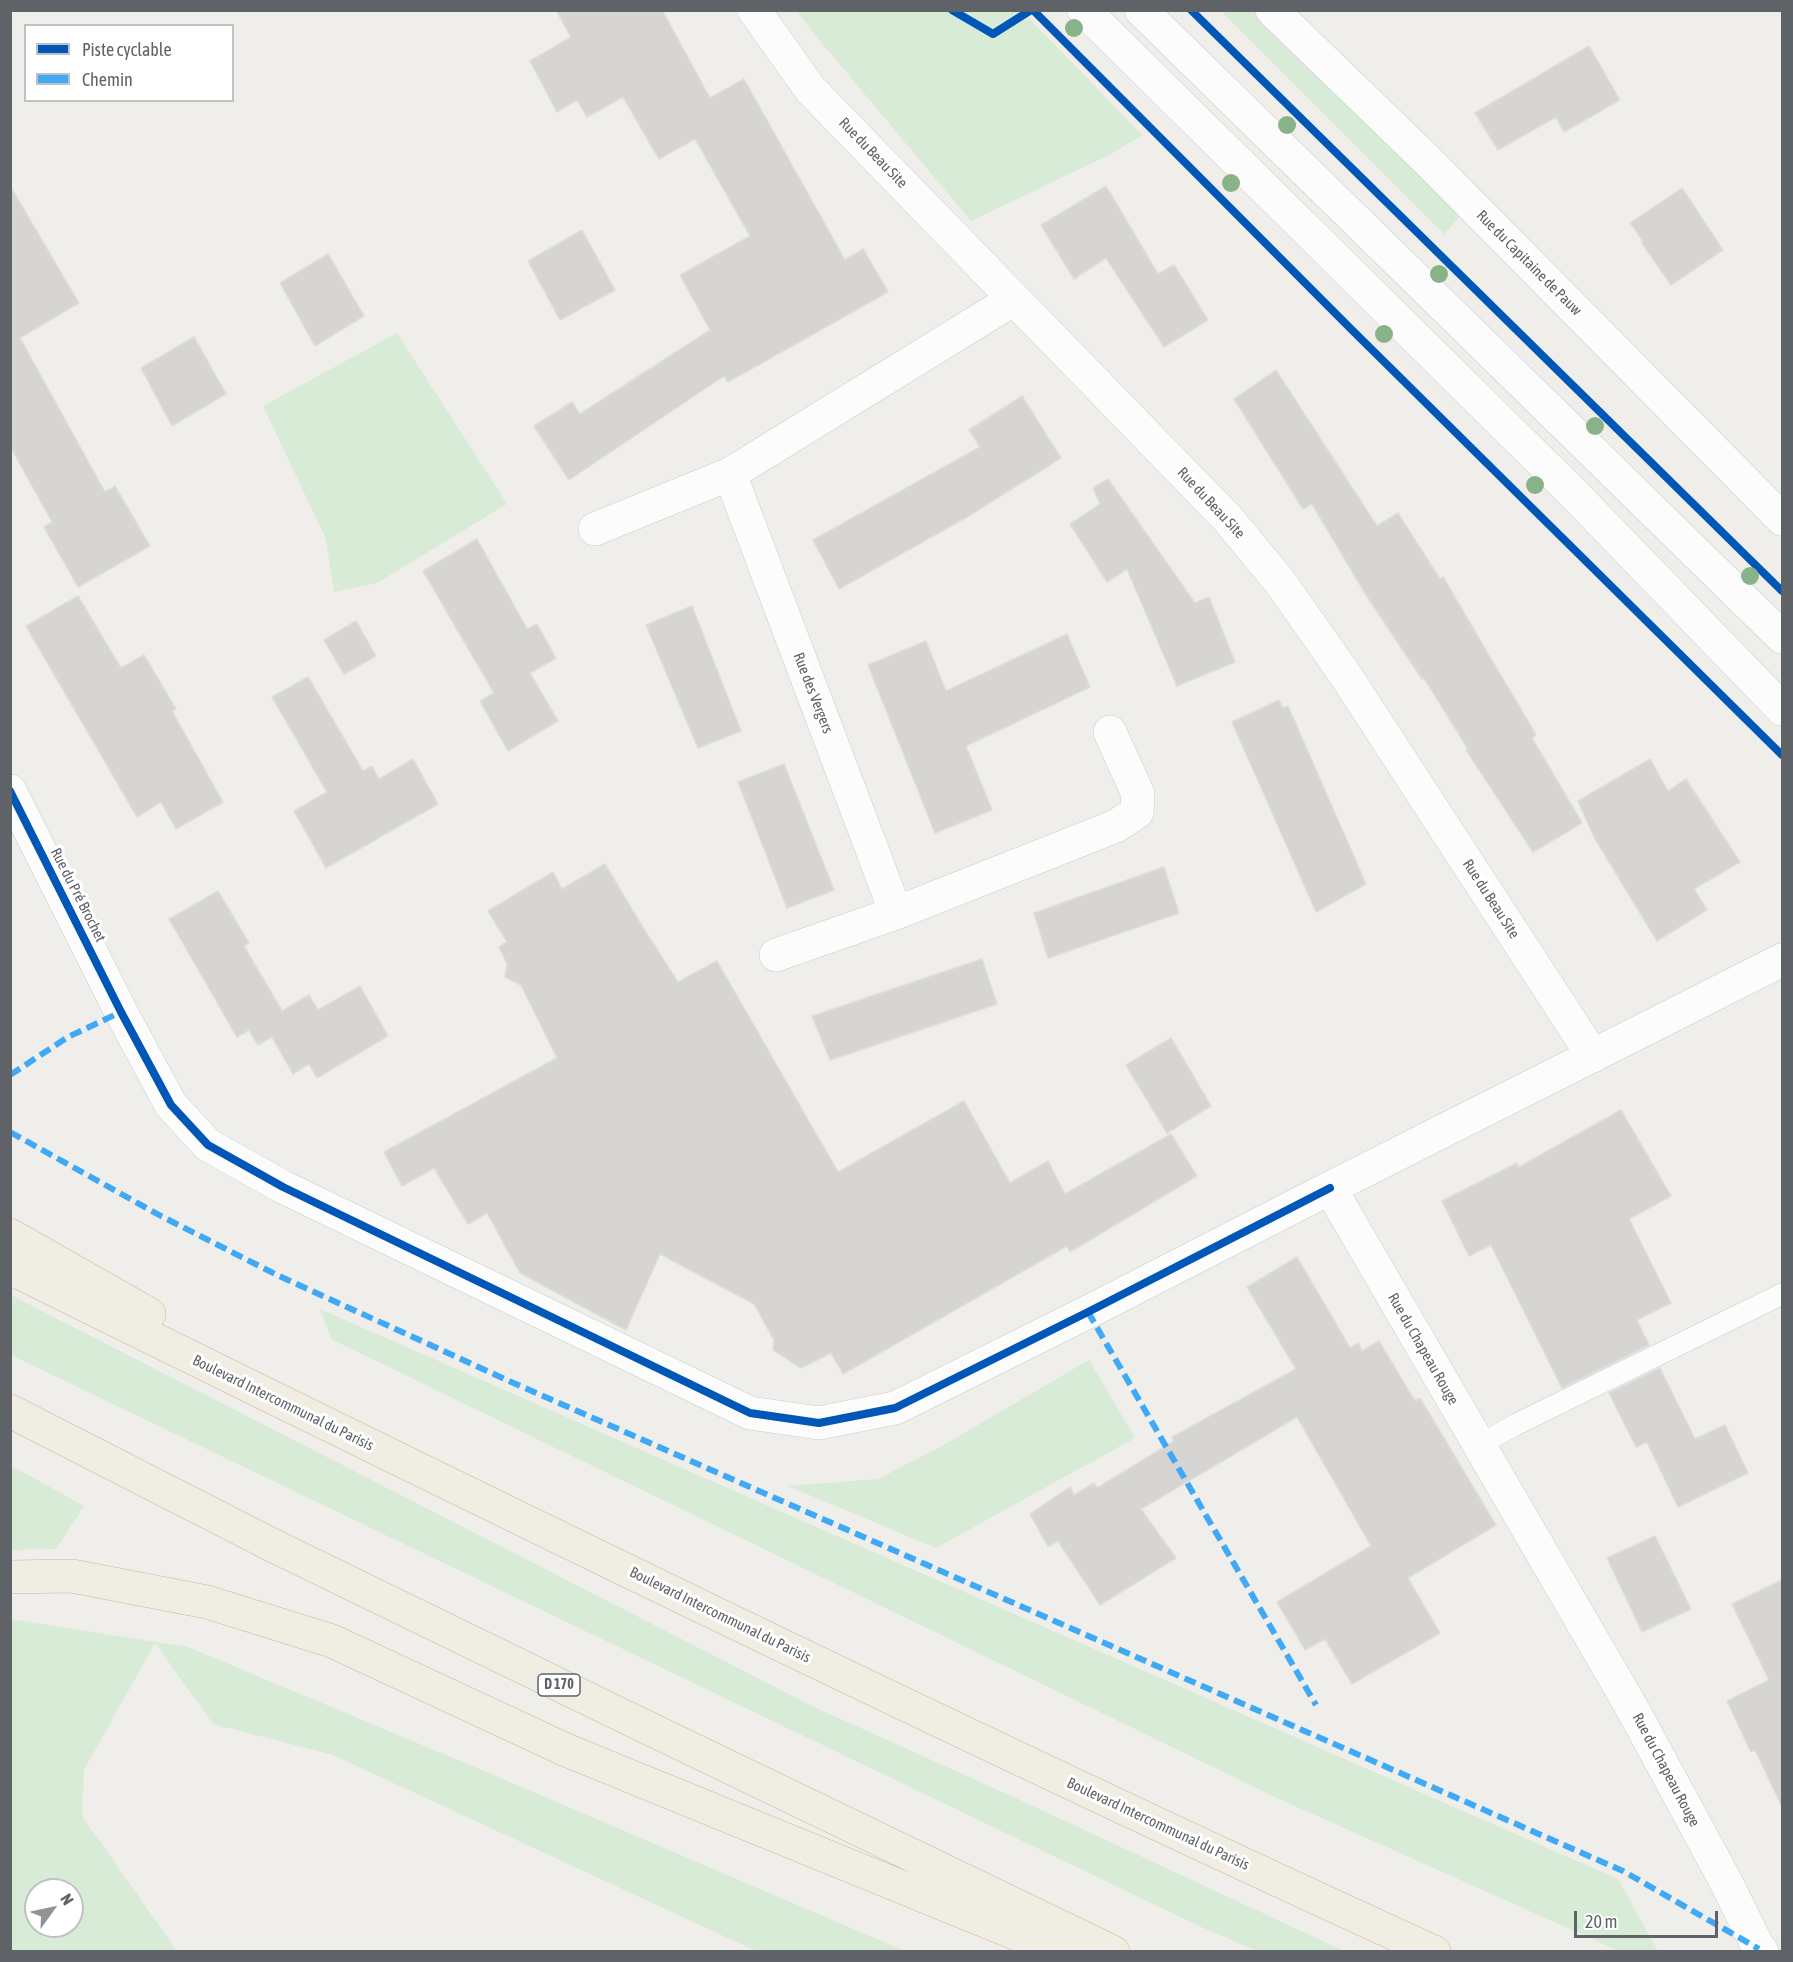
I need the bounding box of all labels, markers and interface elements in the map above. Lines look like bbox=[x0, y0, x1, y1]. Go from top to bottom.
legend bbox=[24, 24, 234, 102]
text: Piste cyclable bbox=[82, 39, 172, 60]
text: Chemin bbox=[82, 69, 133, 90]
street label: Rue du Beau Site bbox=[835, 114, 911, 192]
street label: Rue du Capitaine de Pauw bbox=[1473, 207, 1585, 319]
street label: Rue du Beau Site bbox=[1173, 464, 1249, 542]
street label: Rue des Vergers bbox=[789, 650, 837, 736]
street label: Rue du Pré Brochet bbox=[47, 845, 109, 945]
street label: Rue du Beau Site bbox=[1459, 856, 1523, 942]
street label: Rue du Chapeau Rouge bbox=[1384, 1290, 1462, 1408]
street label: Boulevard Intercommunal du Parisis bbox=[190, 1351, 376, 1455]
street label: Boulevard Intercommunal du Parisis bbox=[627, 1563, 813, 1667]
road number: D 170 bbox=[538, 1674, 580, 1696]
street label: Rue du Chapeau Rouge bbox=[1628, 1710, 1704, 1830]
street label: Boulevard Intercommunal du Parisis bbox=[1064, 1774, 1252, 1874]
north arrow bbox=[24, 1878, 84, 1938]
text: N bbox=[57, 1890, 78, 1908]
scale bar bbox=[1577, 1899, 1721, 1937]
text: 20 m bbox=[1585, 1911, 1617, 1932]

